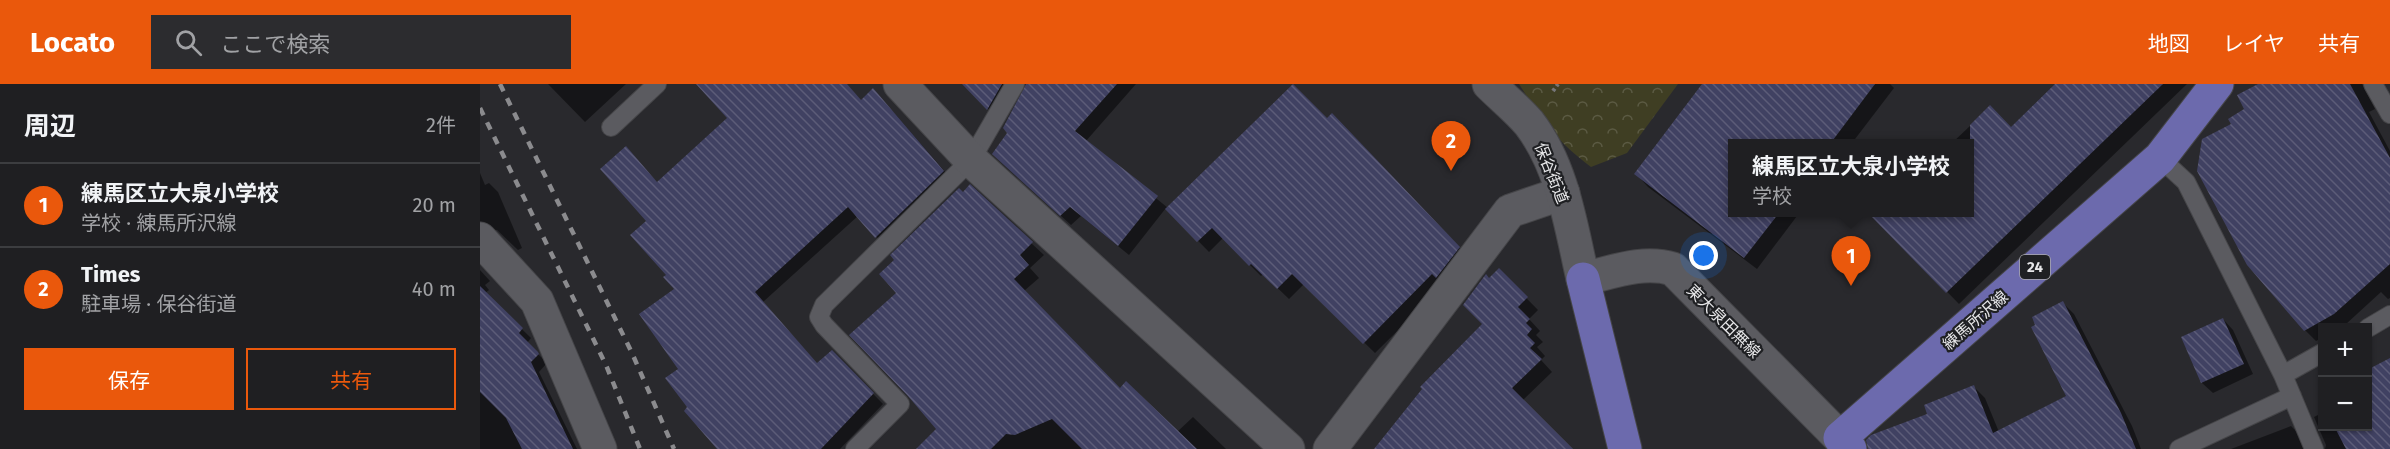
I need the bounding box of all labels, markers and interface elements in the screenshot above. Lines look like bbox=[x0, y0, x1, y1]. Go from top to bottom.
search box bbox=[151, 15, 571, 69]
text: Locato bbox=[30, 26, 115, 59]
icon: search bbox=[172, 26, 205, 59]
text: ここで検索 bbox=[220, 31, 330, 58]
text: 地図 bbox=[2148, 31, 2190, 57]
text: レイヤ bbox=[2223, 31, 2285, 57]
text: 共有 bbox=[2318, 31, 2360, 57]
text: 周辺 bbox=[24, 111, 76, 142]
text: 2件 bbox=[426, 113, 456, 137]
pin: 2 bbox=[1432, 122, 1470, 171]
popup bbox=[1728, 139, 1974, 217]
street label: 保谷街道 bbox=[1531, 140, 1572, 206]
text: 練馬区立大泉小学校 bbox=[1752, 153, 1950, 180]
text: 練馬区立大泉小学校 bbox=[81, 180, 279, 207]
text: 学校 bbox=[1752, 184, 1792, 208]
text: 1 bbox=[39, 193, 48, 217]
text: 20 m bbox=[413, 193, 456, 217]
text: 学校 · 練馬所沢線 bbox=[81, 211, 236, 235]
pin: 1 bbox=[1832, 236, 1870, 286]
your location bbox=[1689, 241, 1718, 270]
road number: 24 bbox=[2020, 255, 2050, 279]
text: Times bbox=[81, 261, 140, 288]
text: 2 bbox=[38, 277, 49, 301]
text: 40 m bbox=[412, 277, 456, 301]
street label: 東大泉田無線 bbox=[1683, 281, 1764, 362]
street label: 練馬所沢線 bbox=[1939, 287, 2012, 354]
text: 駐車場 · 保谷街道 bbox=[81, 292, 236, 316]
map controls bbox=[2318, 323, 2372, 431]
button: + bbox=[2318, 323, 2372, 377]
button: 保存 bbox=[24, 348, 234, 410]
button: 共有 bbox=[246, 348, 456, 410]
button: − bbox=[2318, 377, 2372, 431]

